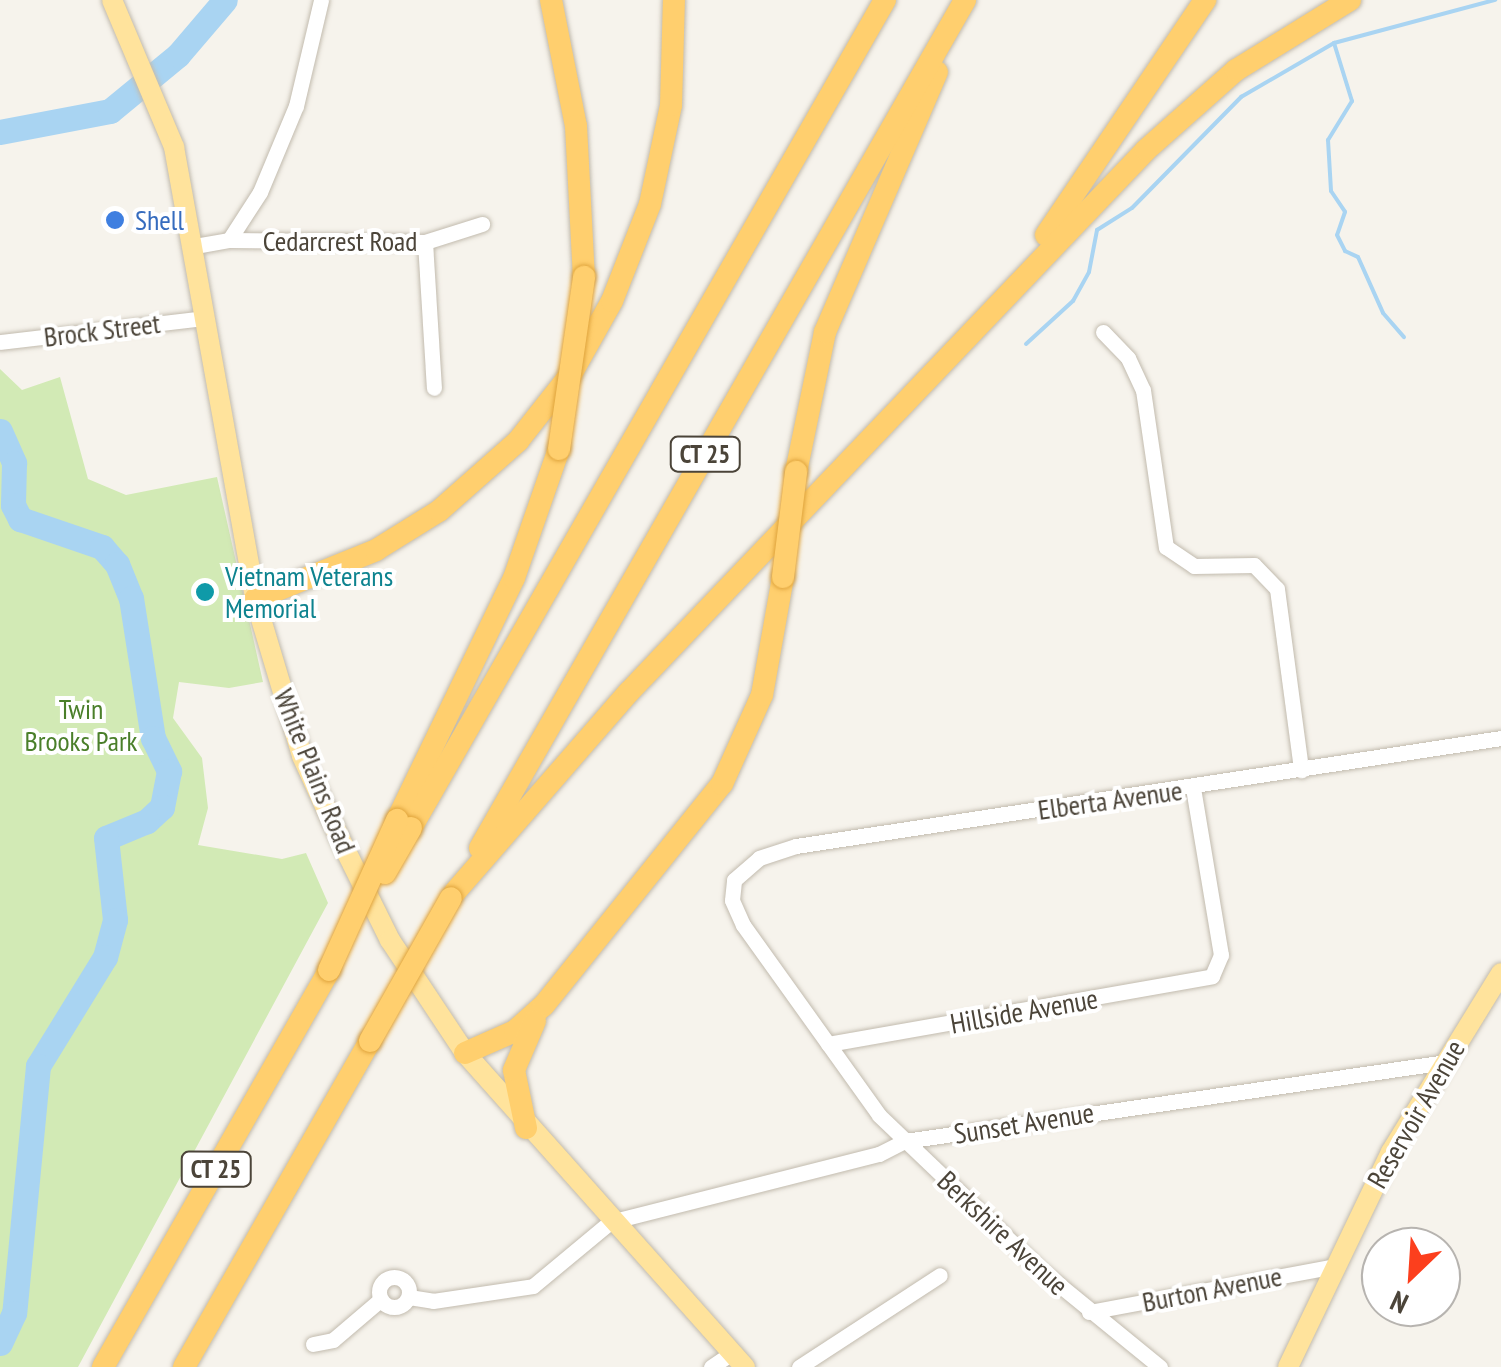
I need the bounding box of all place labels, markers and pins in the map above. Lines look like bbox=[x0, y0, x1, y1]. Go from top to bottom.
place label: Shell bbox=[135, 203, 184, 237]
marker: Shell bbox=[104, 209, 126, 231]
place label: Vietnam Veterans Memorial bbox=[225, 559, 394, 625]
marker: Vietnam Veterans Memorial bbox=[194, 581, 216, 603]

